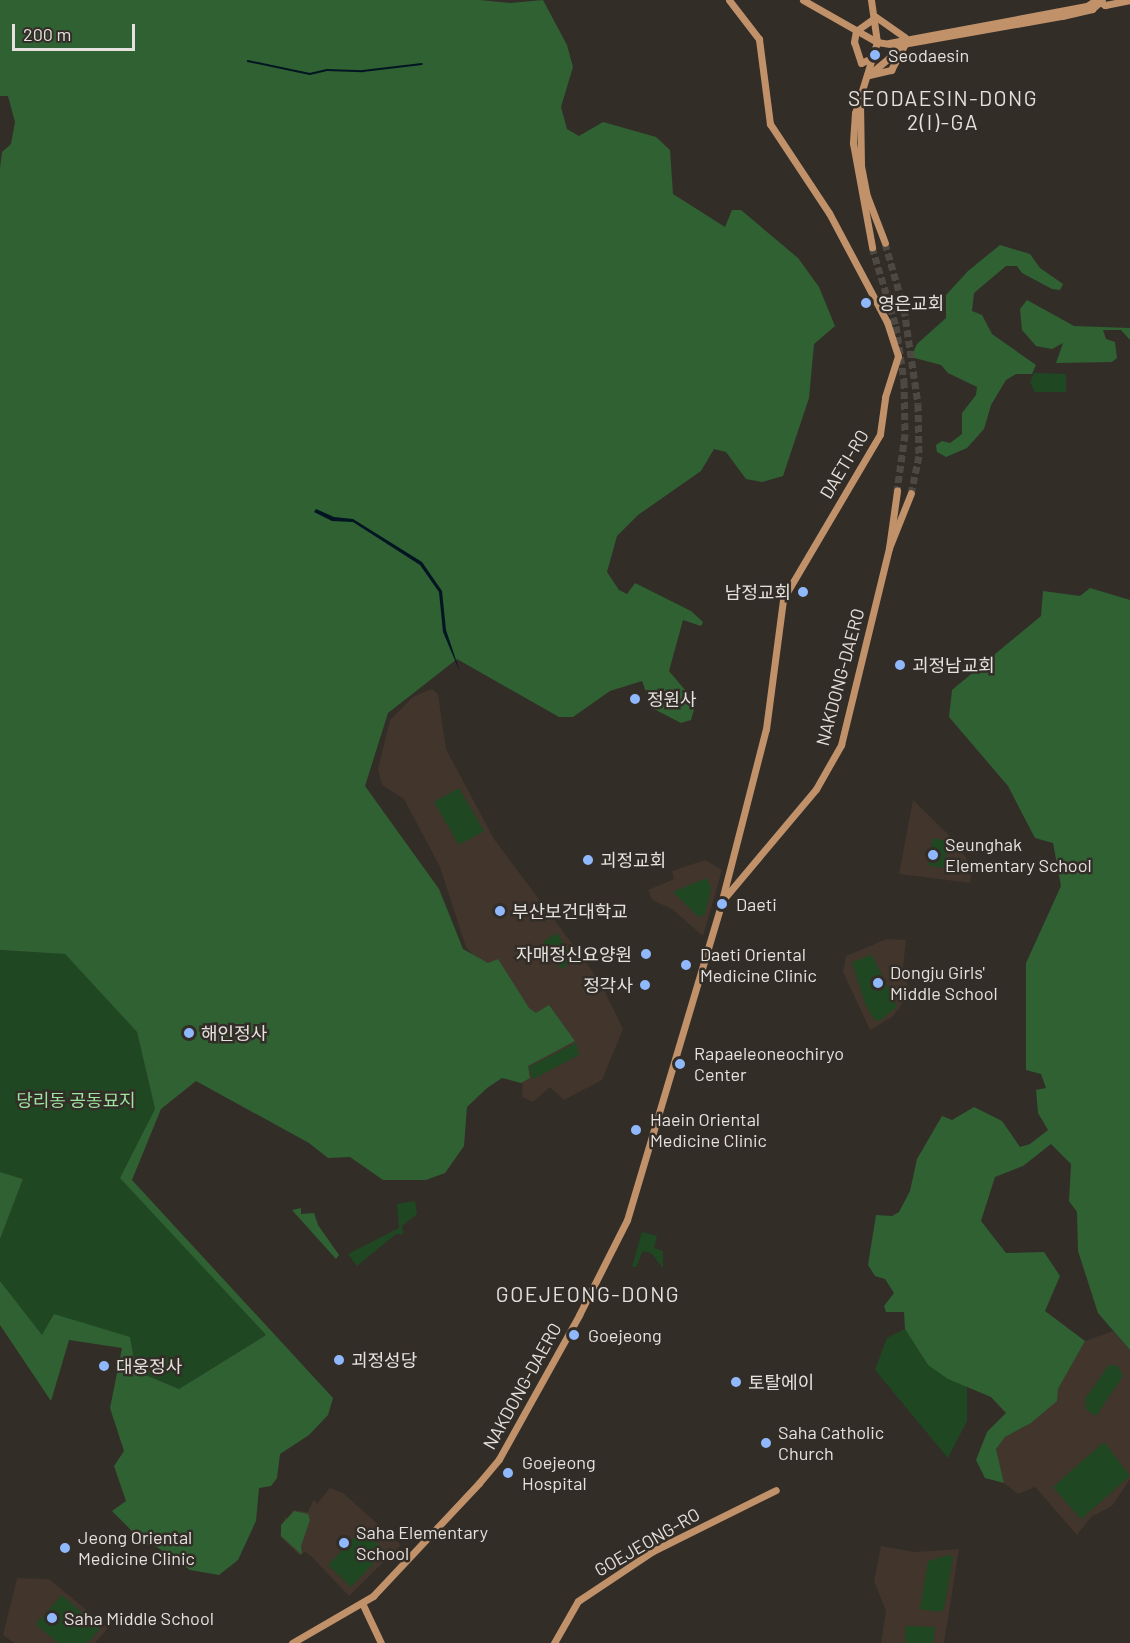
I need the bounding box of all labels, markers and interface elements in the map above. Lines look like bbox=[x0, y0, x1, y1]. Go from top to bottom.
scale bar bbox=[15, 12, 138, 50]
text: 200 m bbox=[23, 23, 71, 45]
place label: Seodaesin bbox=[888, 44, 969, 66]
marker: Seodaesin bbox=[866, 46, 884, 64]
district label: SEODAESIN-DONG 2(I)-GA bbox=[848, 85, 1038, 135]
place label: 영은교회 bbox=[878, 292, 944, 314]
marker: 영은교회 bbox=[859, 296, 873, 310]
street label: DAETI-RO bbox=[815, 426, 873, 502]
place label: 남정교회 bbox=[725, 581, 791, 603]
marker: 남정교회 bbox=[796, 585, 810, 599]
street label: NAKDONG-DAERO bbox=[811, 606, 869, 748]
place label: 괴정남교회 bbox=[912, 654, 995, 676]
marker: 괴정남교회 bbox=[893, 658, 907, 672]
place label: 정원사 bbox=[647, 688, 697, 710]
marker: 정원사 bbox=[628, 692, 642, 706]
place label: Seunghak Elementary School bbox=[945, 834, 1092, 876]
marker: Seunghak Elementary School bbox=[926, 848, 940, 862]
place label: 괴정교회 bbox=[600, 849, 666, 871]
marker: 괴정교회 bbox=[581, 853, 595, 867]
place label: Daeti bbox=[736, 893, 777, 915]
marker: Daeti bbox=[713, 895, 731, 913]
place label: 부산보건대학교 bbox=[512, 900, 628, 922]
marker: 부산보건대학교 bbox=[493, 904, 507, 918]
place label: 자매정신요양원 bbox=[516, 943, 632, 965]
place label: Daeti Oriental Medicine Clinic bbox=[700, 944, 817, 986]
marker: 자매정신요양원 bbox=[637, 945, 655, 963]
marker: Daeti Oriental Medicine Clinic bbox=[677, 956, 695, 974]
place label: Dongju Girls' Middle School bbox=[890, 962, 998, 1004]
place label: 정각사 bbox=[583, 974, 633, 996]
marker: Dongju Girls' Middle School bbox=[871, 976, 885, 990]
marker: 정각사 bbox=[638, 978, 652, 992]
place label: 해인정사 bbox=[201, 1022, 267, 1044]
marker: 해인정사 bbox=[182, 1026, 196, 1040]
place label: Rapaeleoneochiryo Center bbox=[694, 1043, 844, 1086]
marker: Rapaeleoneochiryo Center bbox=[671, 1055, 689, 1073]
park label: 당리동 공동묘지 bbox=[16, 1089, 136, 1111]
place label: Haein Oriental Medicine Clinic bbox=[650, 1109, 767, 1152]
marker: Haein Oriental Medicine Clinic bbox=[627, 1121, 645, 1139]
district label: GOEJEONG-DONG bbox=[496, 1281, 680, 1307]
street label: NAKDONG-DAERO bbox=[478, 1319, 566, 1453]
place label: Goejeong bbox=[588, 1324, 662, 1346]
marker: Goejeong bbox=[565, 1326, 583, 1344]
place label: 괴정성당 bbox=[351, 1349, 417, 1371]
marker: 괴정성당 bbox=[332, 1353, 346, 1367]
place label: 대웅정사 bbox=[116, 1355, 182, 1377]
marker: 대웅정사 bbox=[97, 1359, 111, 1373]
place label: 토탈에이 bbox=[748, 1371, 814, 1393]
marker: 토탈에이 bbox=[729, 1375, 743, 1389]
place label: Saha Catholic Church bbox=[778, 1422, 884, 1464]
marker: Saha Catholic Church bbox=[759, 1436, 773, 1450]
place label: Goejeong Hospital bbox=[522, 1452, 596, 1494]
marker: Goejeong Hospital bbox=[499, 1464, 517, 1482]
street label: GOEJEONG-RO bbox=[590, 1503, 704, 1581]
place label: Saha Elementary School bbox=[356, 1522, 488, 1564]
place label: Jeong Oriental Medicine Clinic bbox=[78, 1527, 195, 1570]
marker: Saha Elementary School bbox=[337, 1536, 351, 1550]
marker: Jeong Oriental Medicine Clinic bbox=[56, 1539, 74, 1557]
place label: Saha Middle School bbox=[64, 1607, 214, 1629]
marker: Saha Middle School bbox=[45, 1611, 59, 1625]

